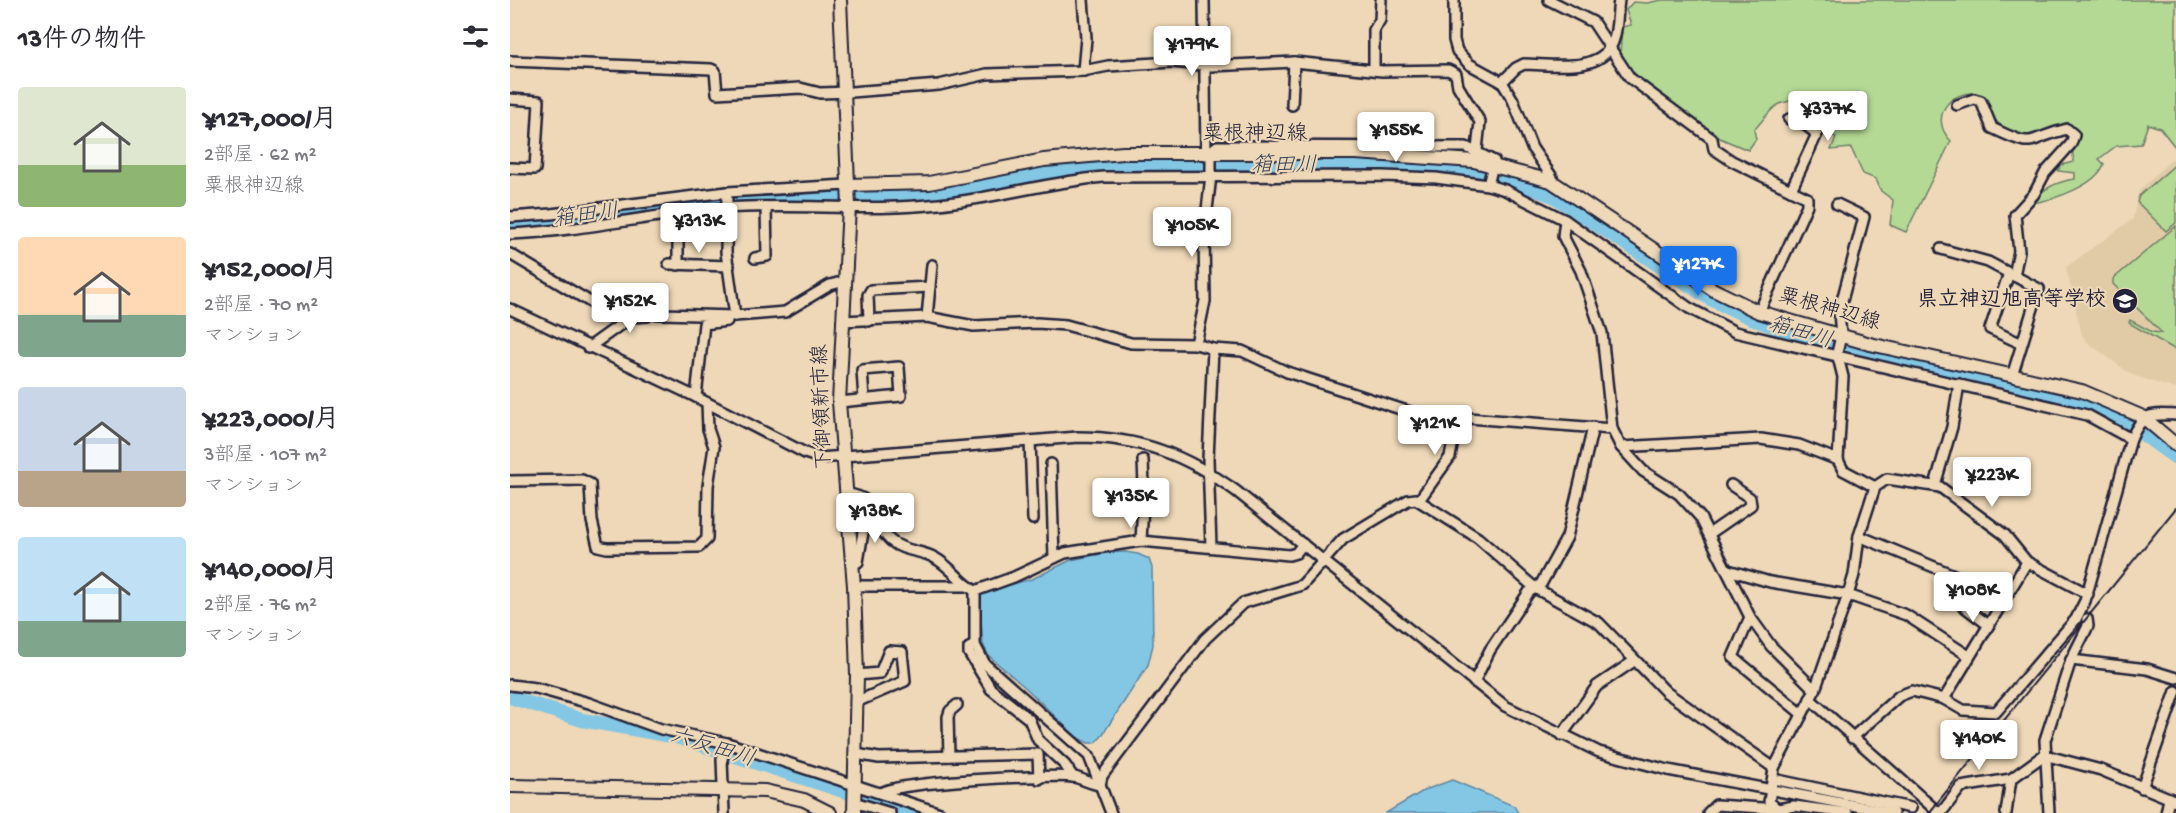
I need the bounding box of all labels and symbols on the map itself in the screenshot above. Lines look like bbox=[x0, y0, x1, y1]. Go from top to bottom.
pin: ¥179K bbox=[1150, 26, 1234, 77]
pin: ¥337K bbox=[1786, 91, 1870, 142]
pin: ¥155K bbox=[1354, 112, 1438, 163]
street label: 粟根神辺線 bbox=[1203, 122, 1308, 148]
water label: 箱田川 bbox=[1251, 153, 1317, 180]
water label: 箱田川 bbox=[552, 199, 620, 234]
pin: ¥313K bbox=[657, 203, 741, 254]
pin: ¥105K bbox=[1150, 207, 1234, 258]
pin: ¥127K bbox=[1656, 246, 1740, 297]
pin: ¥152K bbox=[588, 283, 672, 334]
street label: 粟根神辺線 bbox=[1775, 284, 1883, 337]
school or university icon: 県立神辺旭高等学校 bbox=[2110, 286, 2140, 316]
place label: 県立神辺旭高等学校 bbox=[1917, 287, 2106, 314]
water label: 箱田川 bbox=[1765, 311, 1836, 356]
street label: 下御領新市線 bbox=[808, 344, 839, 470]
pin: ¥121K bbox=[1393, 405, 1477, 456]
pin: ¥223K bbox=[1950, 457, 2034, 508]
pin: ¥135K bbox=[1089, 478, 1173, 529]
pin: ¥138K bbox=[833, 493, 917, 544]
pin: ¥108K bbox=[1931, 572, 2015, 623]
pin: ¥140K bbox=[1937, 720, 2021, 771]
water label: 六反田川 bbox=[666, 724, 758, 774]

